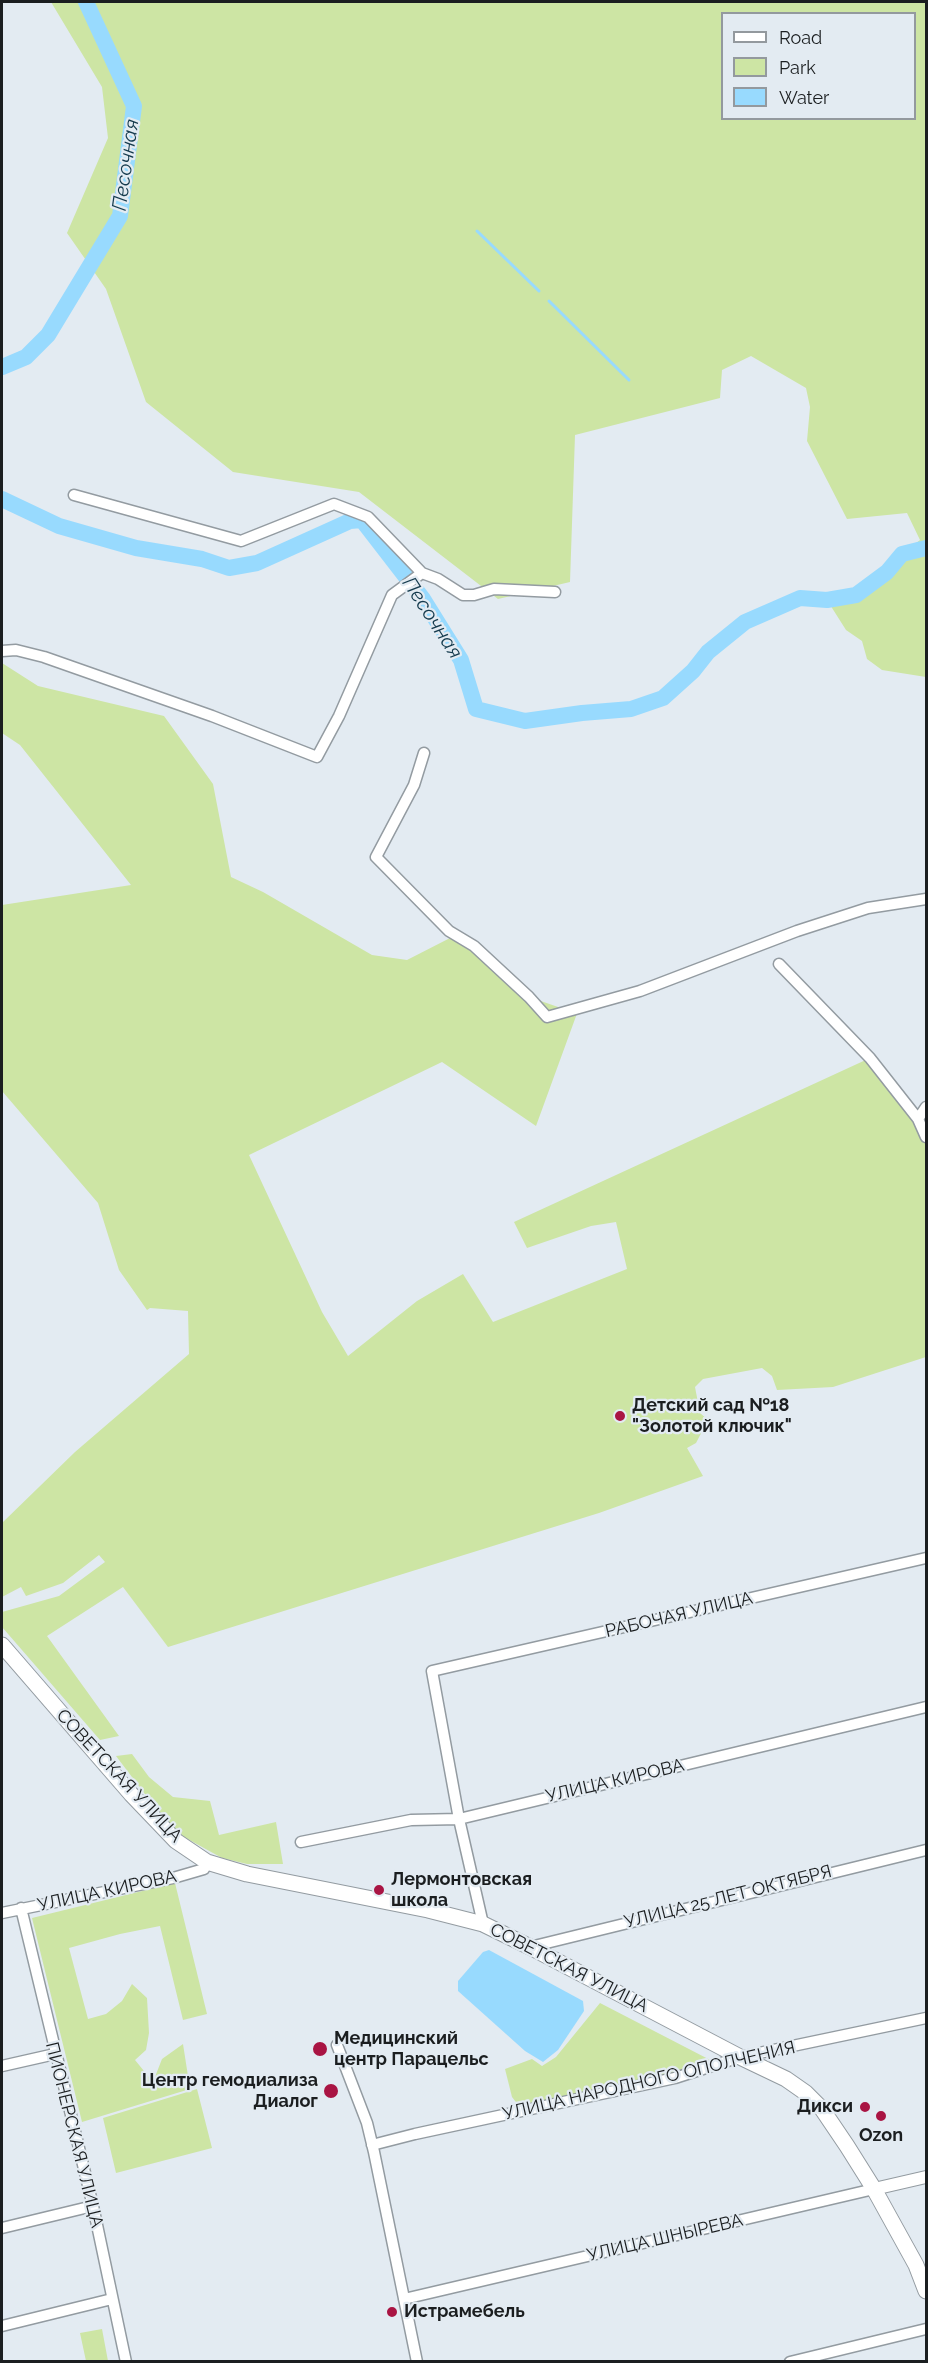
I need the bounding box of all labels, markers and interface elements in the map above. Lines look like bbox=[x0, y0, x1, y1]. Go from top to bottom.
legend bbox=[721, 12, 916, 120]
text: Road bbox=[779, 27, 822, 48]
text: Park bbox=[779, 57, 816, 78]
text: Water bbox=[779, 87, 829, 108]
water label: Песочная bbox=[108, 118, 144, 212]
water label: Песочная bbox=[397, 573, 467, 663]
place label: Детский сад №18 "Золотой ключик" bbox=[632, 1395, 792, 1438]
marker: Детский сад №18 "Золотой ключик" bbox=[613, 1409, 627, 1423]
street label: РАБОЧАЯ УЛИЦА bbox=[603, 1588, 755, 1642]
street label: СОВЕТСКАЯ УЛИЦА bbox=[52, 1705, 186, 1847]
street label: УЛИЦА КИРОВА bbox=[544, 1755, 686, 1807]
street label: УЛИЦА 25 ЛЕТ ОКТЯБРЯ bbox=[622, 1861, 834, 1933]
street label: УЛИЦА КИРОВА bbox=[36, 1866, 178, 1916]
place label: Лермонтовская школа bbox=[391, 1869, 532, 1912]
marker: Лермонтовская школа bbox=[372, 1883, 386, 1897]
street label: СОВЕТСКАЯ УЛИЦА bbox=[486, 1919, 652, 2017]
place label: Медицинский центр Парацельс bbox=[334, 2028, 489, 2070]
street label: УЛИЦА НАРОДНОГО ОПОЛЧЕНИЯ bbox=[501, 2037, 797, 2125]
street label: ПИОНЕРСКАЯ УЛИЦА bbox=[40, 2040, 108, 2230]
marker: Медицинский центр Парацельс bbox=[311, 2040, 329, 2058]
place label: Центр гемодиализа Диалог bbox=[142, 2070, 318, 2112]
marker: Центр гемодиализа Диалог bbox=[322, 2082, 340, 2100]
place label: Дикси bbox=[797, 2096, 853, 2118]
marker: Дикси bbox=[858, 2100, 872, 2114]
marker: Ozon bbox=[874, 2109, 888, 2123]
place label: Ozon bbox=[859, 2125, 903, 2147]
street label: УЛИЦА ШНЫРЕВА bbox=[585, 2210, 745, 2266]
place label: Истрамебель bbox=[404, 2301, 525, 2323]
marker: Истрамебель bbox=[385, 2305, 399, 2319]

